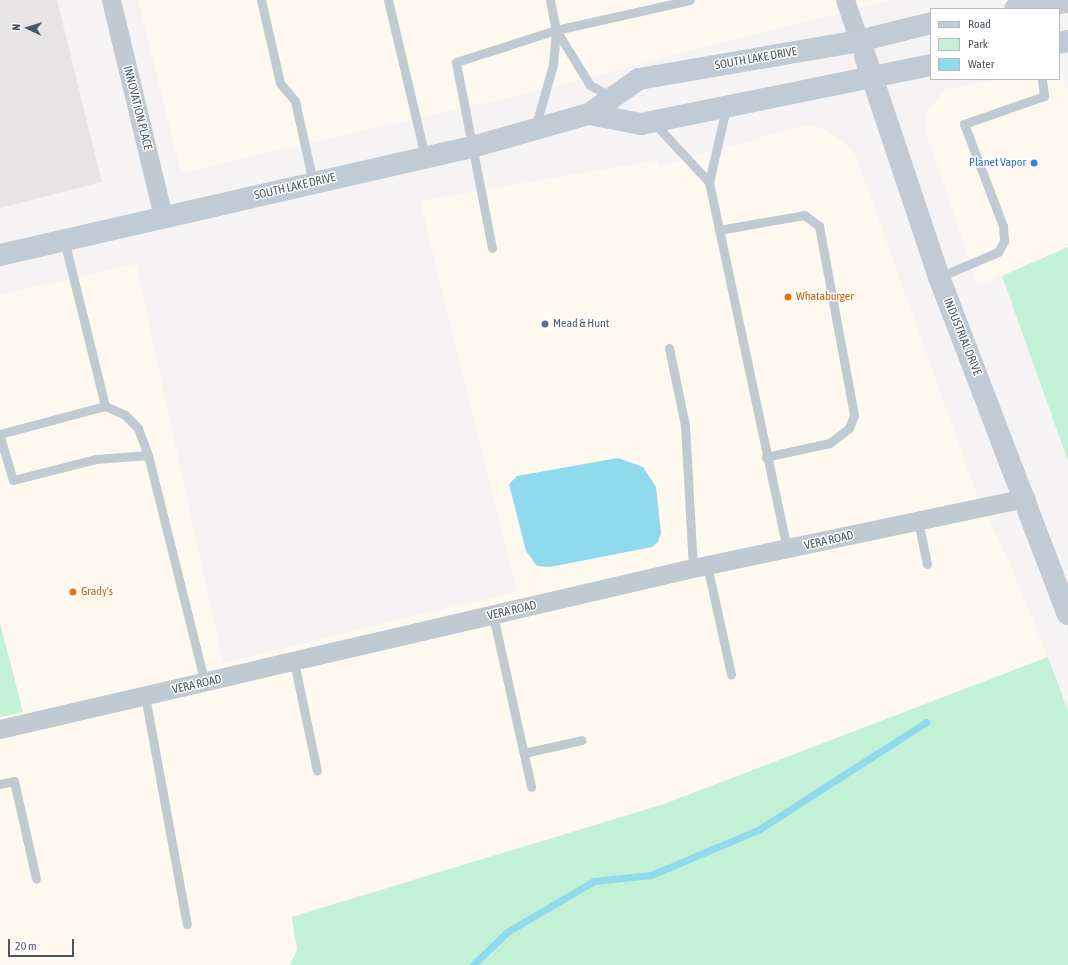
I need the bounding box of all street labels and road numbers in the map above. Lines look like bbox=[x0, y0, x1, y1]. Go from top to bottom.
street label: SOUTH LAKE DRIVE bbox=[714, 45, 798, 73]
street label: INNOVATION PLACE bbox=[120, 64, 154, 152]
street label: SOUTH LAKE DRIVE bbox=[253, 171, 337, 203]
street label: INDUSTRIAL DRIVE bbox=[940, 296, 984, 378]
street label: VERA ROAD bbox=[803, 528, 855, 554]
street label: VERA ROAD bbox=[486, 598, 538, 624]
street label: VERA ROAD bbox=[171, 672, 223, 698]

